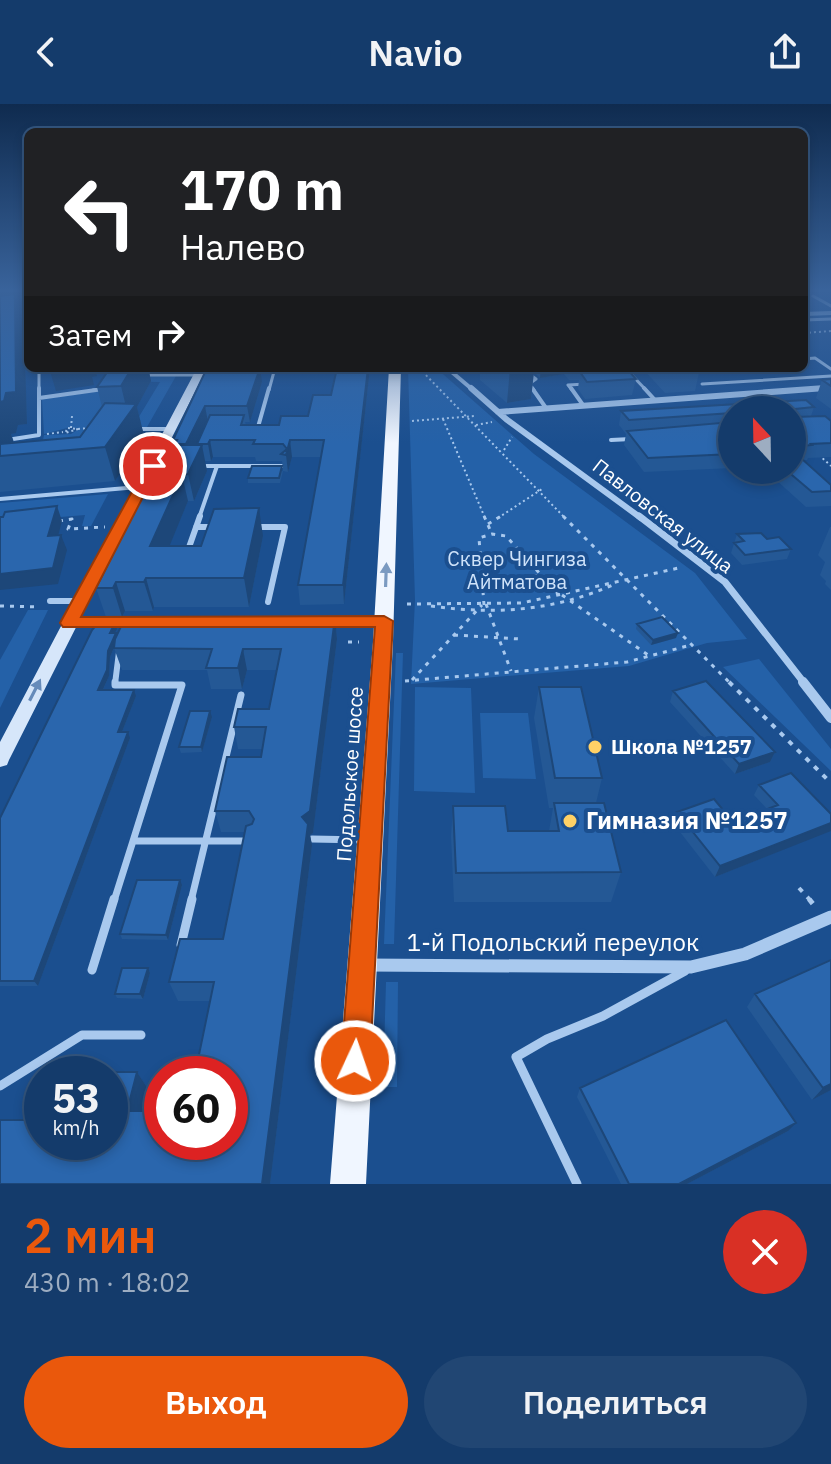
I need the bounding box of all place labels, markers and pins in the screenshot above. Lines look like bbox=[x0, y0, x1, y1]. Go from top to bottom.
pin bbox=[119, 432, 187, 500]
place label: Школа №1257 bbox=[611, 733, 752, 760]
marker: Школа №1257 bbox=[586, 738, 604, 756]
place label: Гимназия №1257 bbox=[586, 804, 788, 836]
marker: Гимназия №1257 bbox=[561, 812, 579, 830]

